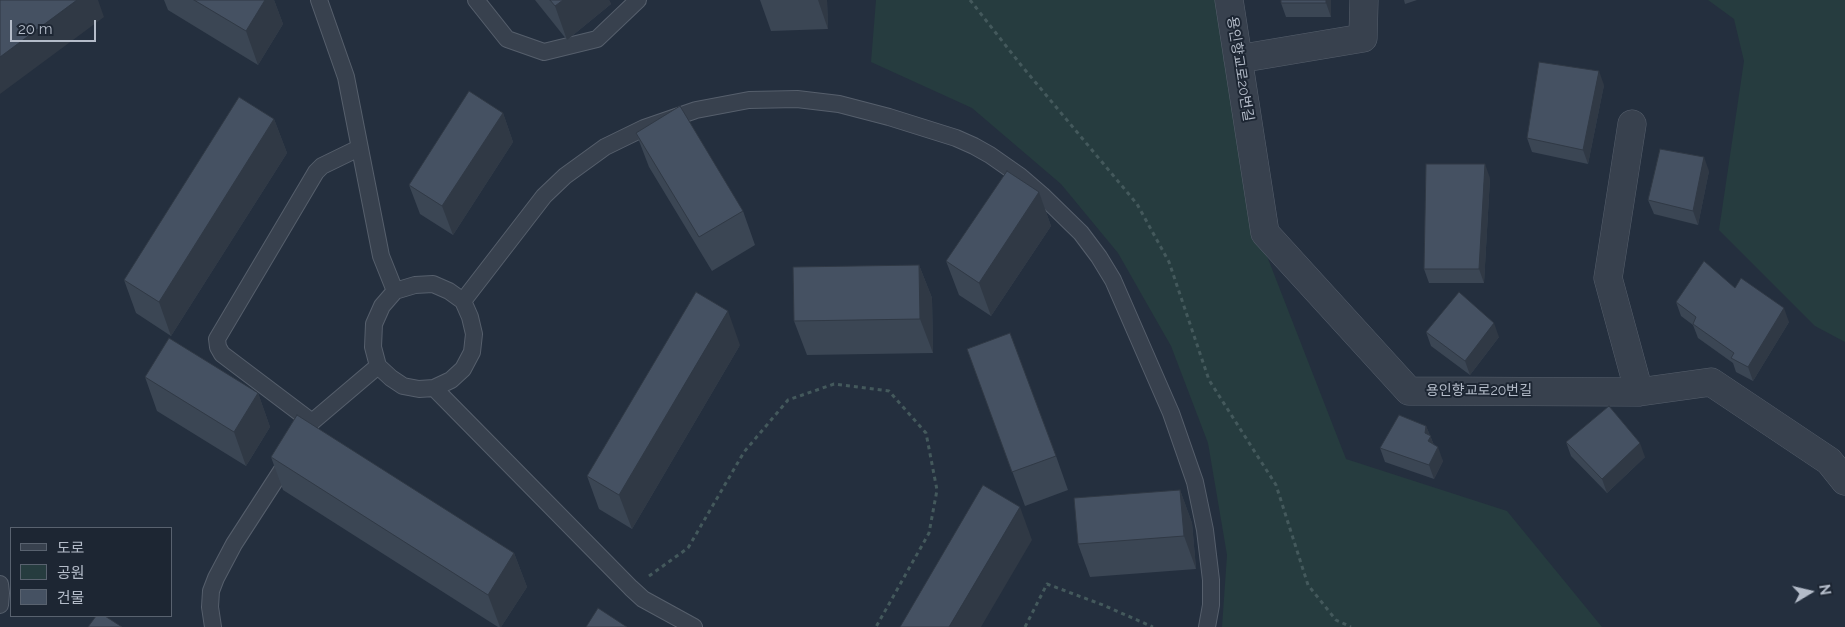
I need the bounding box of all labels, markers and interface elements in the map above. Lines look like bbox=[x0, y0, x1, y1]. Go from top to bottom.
scale bar bbox=[12, 10, 99, 42]
street label: 용인향교로20번길 bbox=[1223, 15, 1257, 123]
text: 20 m bbox=[18, 20, 53, 38]
street label: 용인향교로20번길 bbox=[1426, 383, 1532, 399]
legend bbox=[10, 527, 172, 617]
text: 도로 bbox=[57, 539, 85, 557]
text: 공원 bbox=[57, 564, 85, 582]
north arrow bbox=[1785, 567, 1835, 617]
text: N bbox=[1816, 583, 1834, 596]
text: 건물 bbox=[57, 589, 85, 607]

